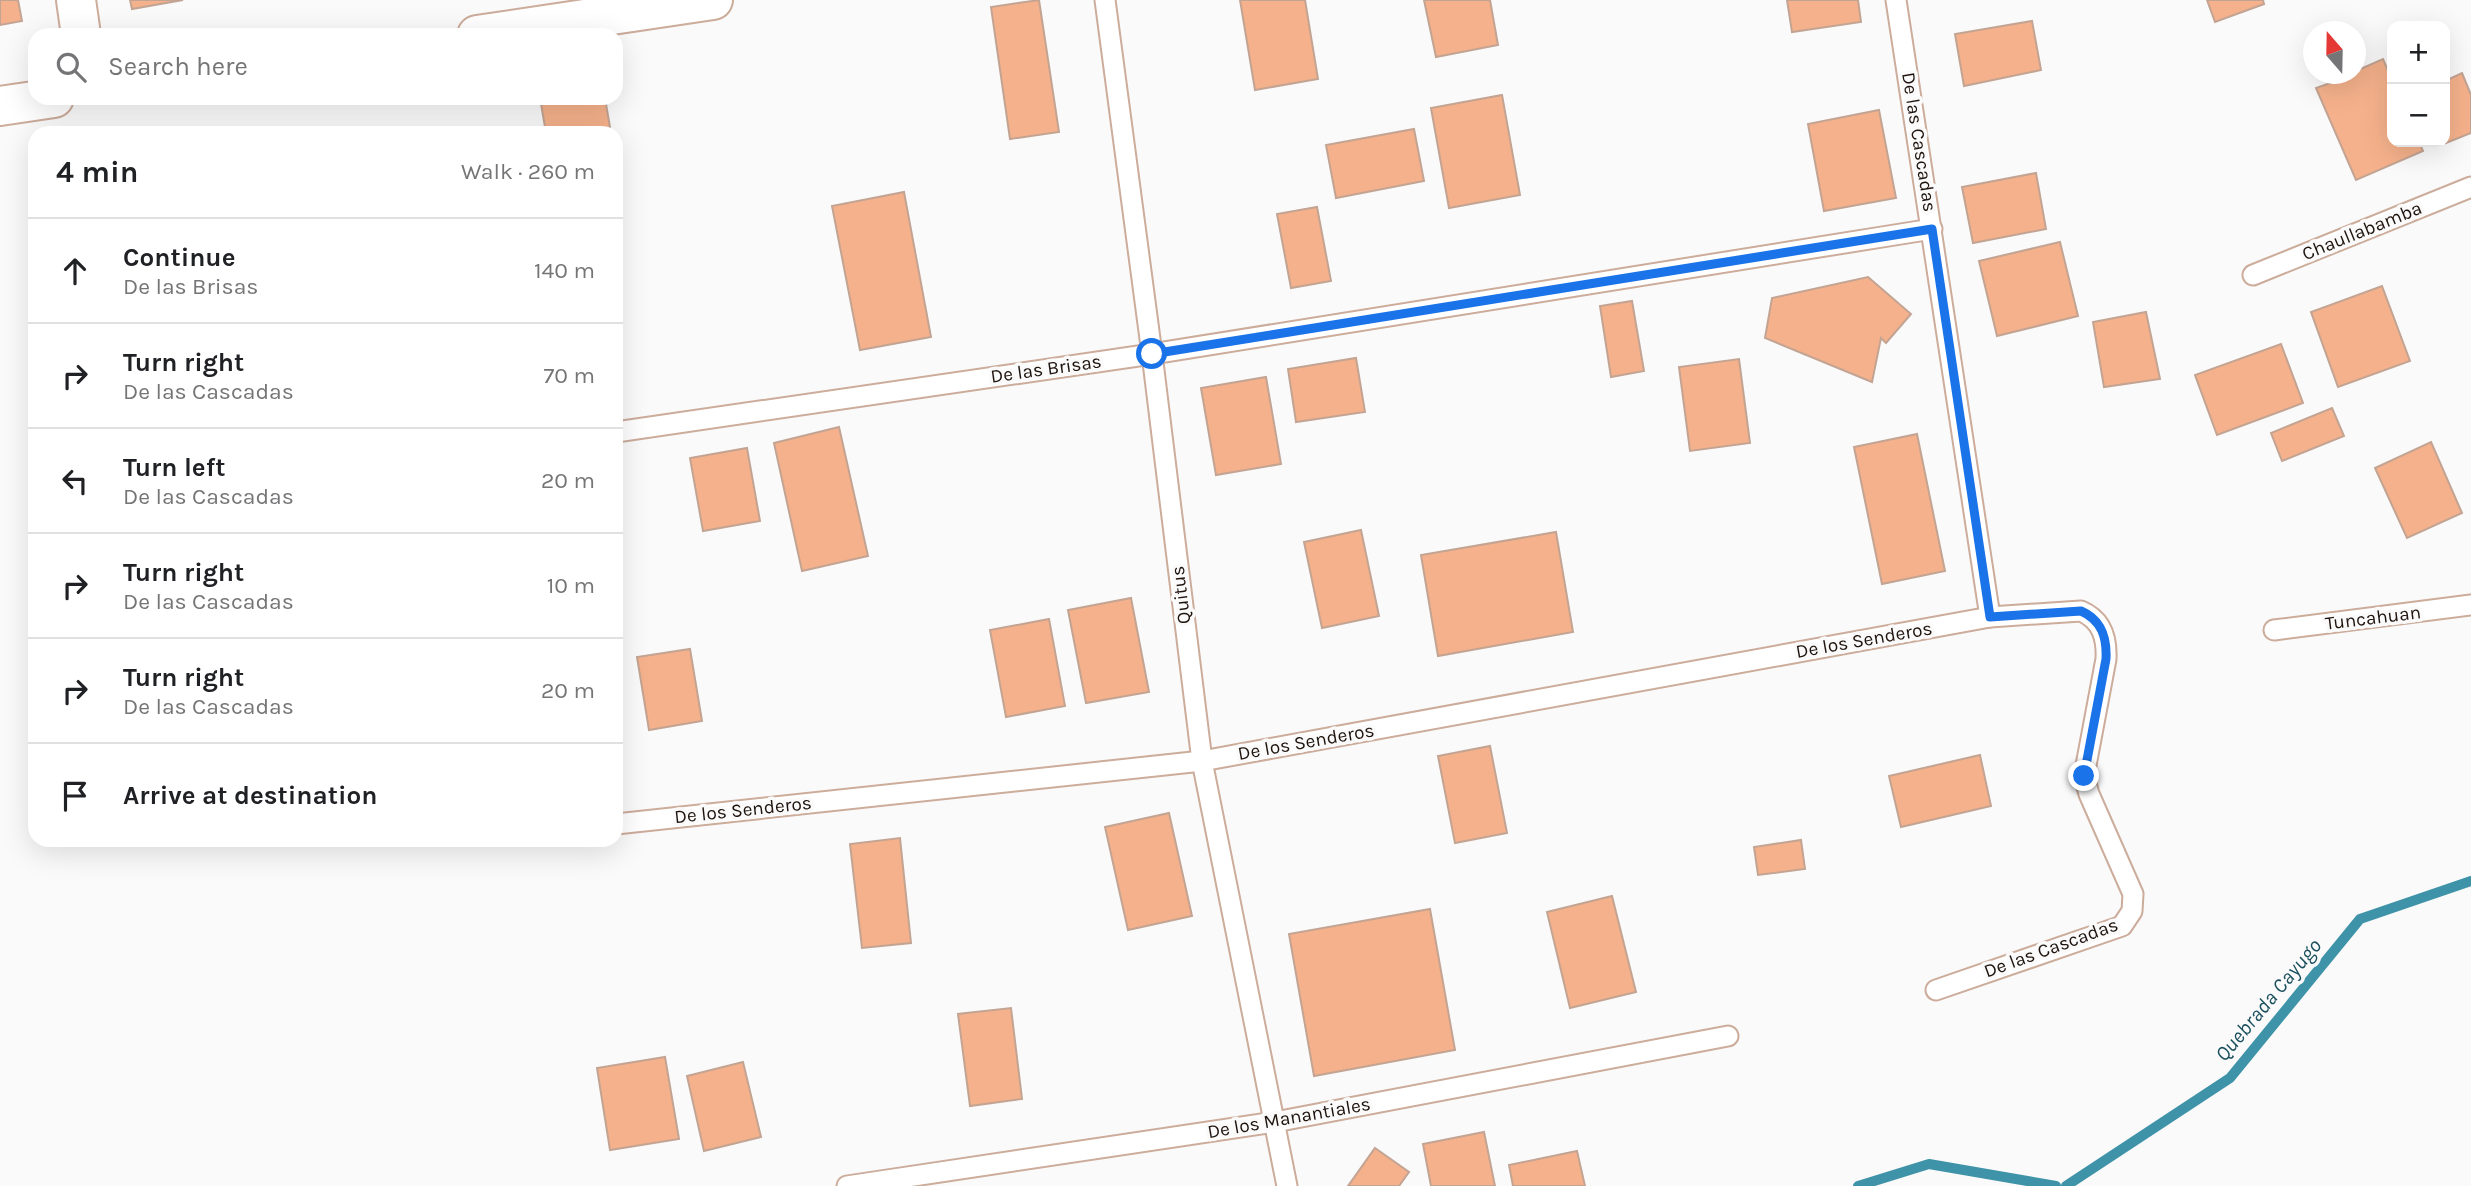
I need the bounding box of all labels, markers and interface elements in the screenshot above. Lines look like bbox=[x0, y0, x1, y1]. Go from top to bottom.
north arrow bbox=[2303, 21, 2366, 84]
map controls bbox=[2387, 21, 2450, 147]
button: + bbox=[2387, 21, 2450, 84]
search box bbox=[28, 28, 623, 105]
icon: search bbox=[52, 48, 90, 86]
text: Search here bbox=[108, 51, 248, 82]
street label: De las Cascadas bbox=[1897, 71, 1941, 213]
button: − bbox=[2387, 84, 2450, 147]
text: 4 min bbox=[56, 154, 138, 190]
text: Walk · 260 m bbox=[461, 158, 595, 185]
street label: Chaullabamba bbox=[2299, 197, 2425, 265]
text: Continue bbox=[123, 242, 235, 273]
icon: ahead bbox=[56, 252, 94, 290]
text: 140 m bbox=[534, 257, 595, 284]
text: De las Brisas bbox=[123, 273, 258, 300]
route start bbox=[1136, 338, 1167, 369]
text: Turn right bbox=[123, 347, 244, 378]
street label: De las Brisas bbox=[989, 350, 1103, 388]
icon: right bbox=[56, 357, 94, 395]
text: 70 m bbox=[544, 362, 595, 389]
text: De las Cascadas bbox=[123, 378, 294, 405]
text: Turn left bbox=[123, 452, 225, 483]
icon: left bbox=[56, 462, 94, 500]
text: 20 m bbox=[541, 467, 595, 494]
text: De las Cascadas bbox=[123, 483, 294, 510]
text: Turn right bbox=[123, 557, 244, 588]
street label: Quitus bbox=[1167, 565, 1195, 625]
icon: right bbox=[56, 567, 94, 605]
text: 10 m bbox=[547, 572, 595, 599]
text: De las Cascadas bbox=[123, 588, 294, 615]
street label: Tuncahuan bbox=[2324, 601, 2422, 635]
street label: De los Senderos bbox=[1794, 617, 1934, 663]
text: Turn right bbox=[123, 662, 244, 693]
icon: right bbox=[56, 672, 94, 710]
text: 20 m bbox=[541, 677, 595, 704]
text: De las Cascadas bbox=[123, 693, 294, 720]
street label: De los Senderos bbox=[1236, 719, 1376, 765]
route end bbox=[2068, 760, 2099, 791]
icon: arrive bbox=[56, 777, 94, 815]
text: Arrive at destination bbox=[123, 780, 377, 811]
street label: De los Senderos bbox=[673, 792, 813, 828]
street label: De las Cascadas bbox=[1981, 914, 2121, 982]
water label: Quebrada Cayugo bbox=[2210, 933, 2327, 1066]
street label: De los Manantiales bbox=[1206, 1093, 1372, 1143]

